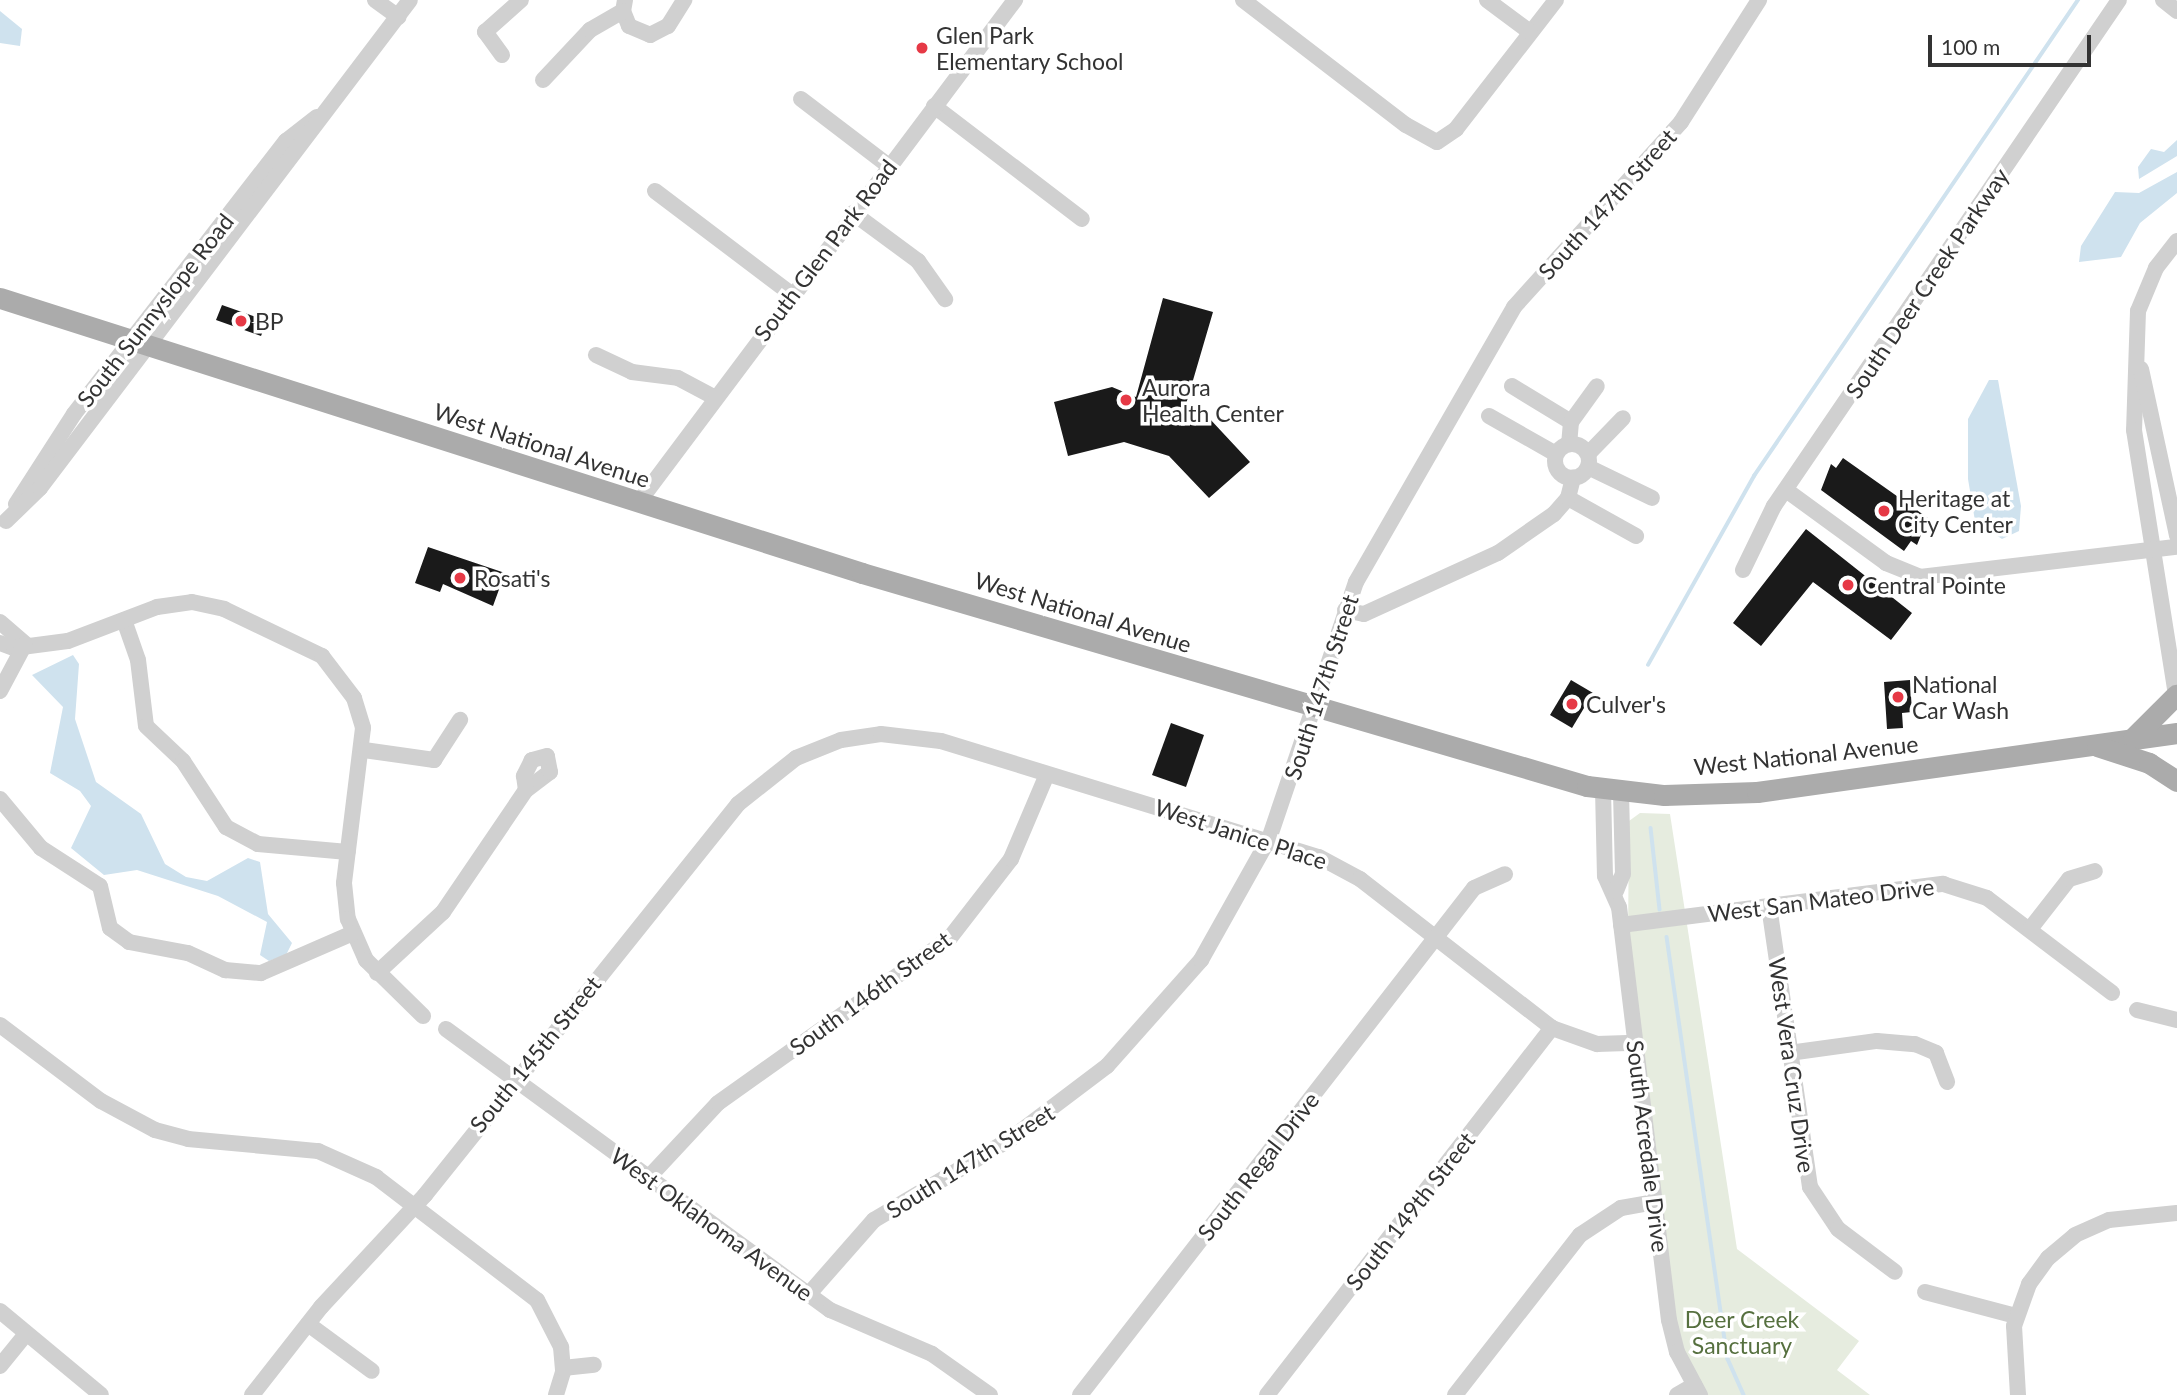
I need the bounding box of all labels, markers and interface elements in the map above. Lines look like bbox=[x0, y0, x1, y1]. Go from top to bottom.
place label: Glen Park Elementary School bbox=[936, 21, 1124, 75]
scale bar bbox=[1932, 21, 2095, 65]
text: 100 m bbox=[1941, 34, 2000, 59]
marker: Glen Park Elementary School bbox=[914, 40, 930, 56]
street label: South 147th Street bbox=[1532, 123, 1682, 285]
street label: South Glen Park Road bbox=[748, 154, 902, 346]
street label: South Deer Creek Parkway bbox=[1839, 163, 2015, 403]
street label: South Sunnyslope Road bbox=[71, 208, 239, 412]
place label: BP bbox=[255, 307, 284, 335]
marker: BP bbox=[233, 313, 249, 329]
place label: Aurora Health Center bbox=[1142, 373, 1284, 427]
marker: Aurora Health Center bbox=[1116, 390, 1136, 410]
street label: West National Avenue bbox=[430, 397, 654, 493]
place label: Heritage at City Center bbox=[1898, 484, 2014, 538]
marker: Heritage at City Center bbox=[1876, 503, 1892, 519]
place label: Rosati's bbox=[474, 564, 551, 592]
street label: West National Avenue bbox=[971, 566, 1195, 658]
marker: Rosati's bbox=[452, 570, 468, 586]
place label: Central Pointe bbox=[1862, 571, 2006, 599]
marker: Central Pointe bbox=[1840, 577, 1856, 593]
street label: South 147th Street bbox=[1278, 591, 1364, 783]
place label: National Car Wash bbox=[1912, 670, 2010, 724]
marker: National Car Wash bbox=[1890, 689, 1906, 705]
place label: Culver's bbox=[1586, 690, 1666, 718]
marker: Culver's bbox=[1564, 696, 1580, 712]
street label: West National Avenue bbox=[1692, 729, 1920, 781]
street label: West Janice Place bbox=[1151, 793, 1331, 875]
street label: West San Mateo Drive bbox=[1706, 872, 1936, 928]
street label: South 146th Street bbox=[784, 925, 956, 1061]
street label: West Vera Cruz Drive bbox=[1763, 955, 1821, 1175]
street label: South 145th Street bbox=[464, 970, 606, 1138]
street label: South Acredale Drive bbox=[1621, 1038, 1675, 1254]
street label: South Regal Drive bbox=[1192, 1086, 1324, 1246]
street label: South 147th Street bbox=[881, 1098, 1059, 1224]
street label: South 149th Street bbox=[1340, 1127, 1480, 1295]
street label: West Oklahoma Avenue bbox=[605, 1141, 819, 1307]
park label: Deer Creek Sanctuary bbox=[1684, 1305, 1800, 1359]

